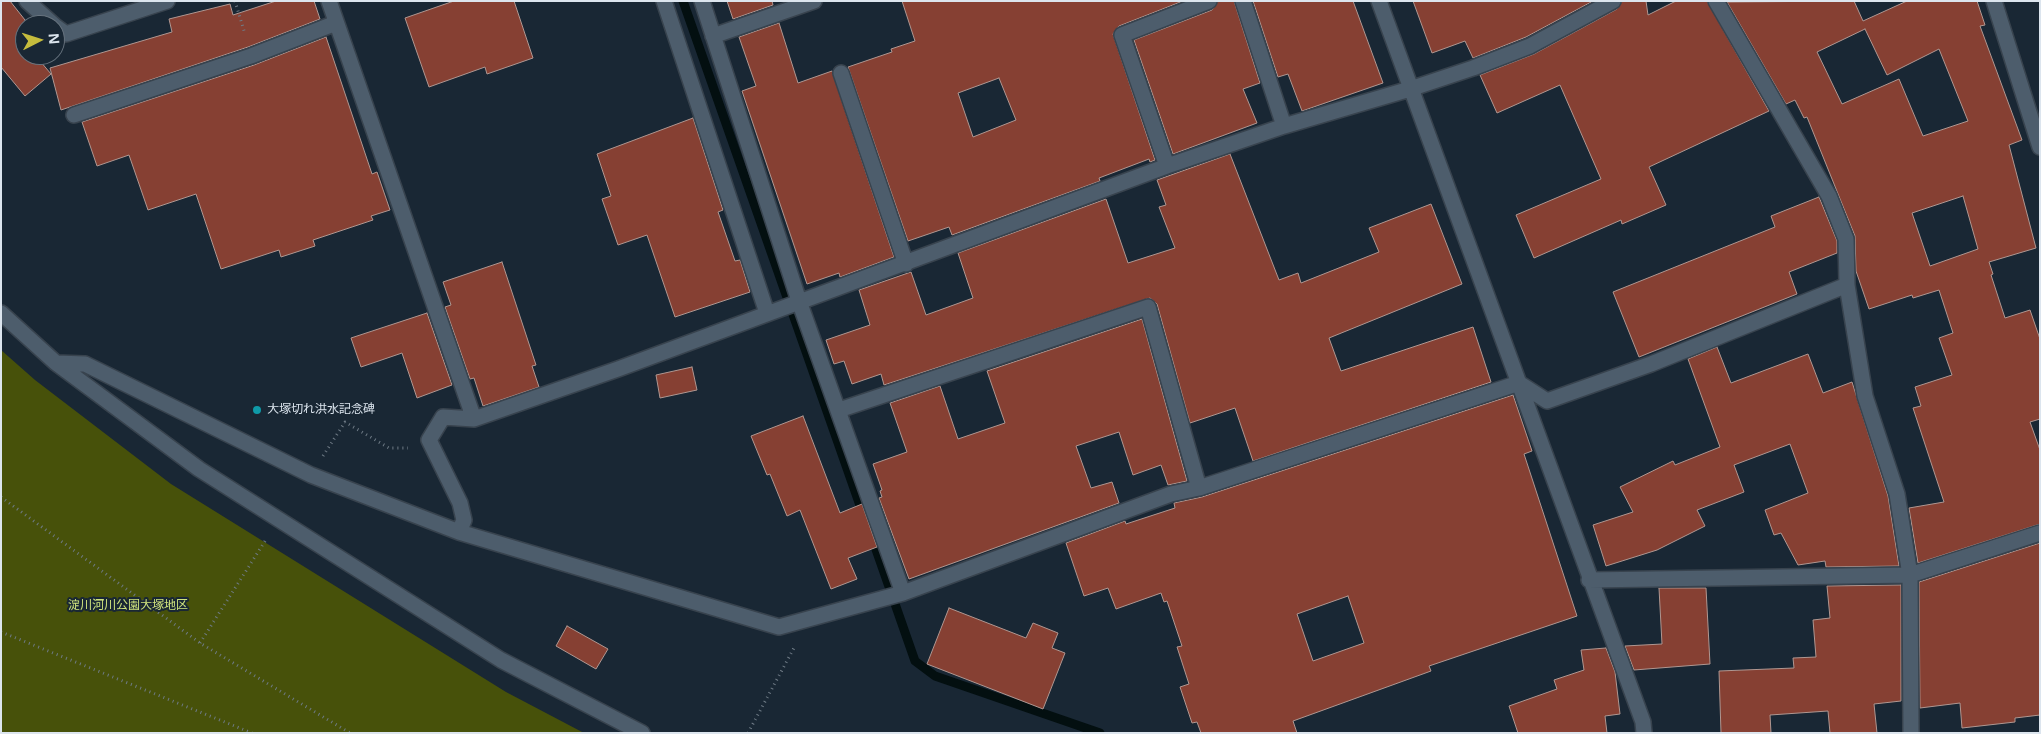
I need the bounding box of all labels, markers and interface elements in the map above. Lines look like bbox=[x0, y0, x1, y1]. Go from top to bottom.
north arrow bbox=[15, 15, 65, 65]
text: N bbox=[44, 32, 64, 45]
place label: 大塚切れ洪水記念碑 bbox=[267, 403, 375, 417]
marker: 大塚切れ洪水記念碑 bbox=[251, 404, 263, 416]
park label: 淀川河川公園大塚地区 bbox=[68, 599, 188, 613]

